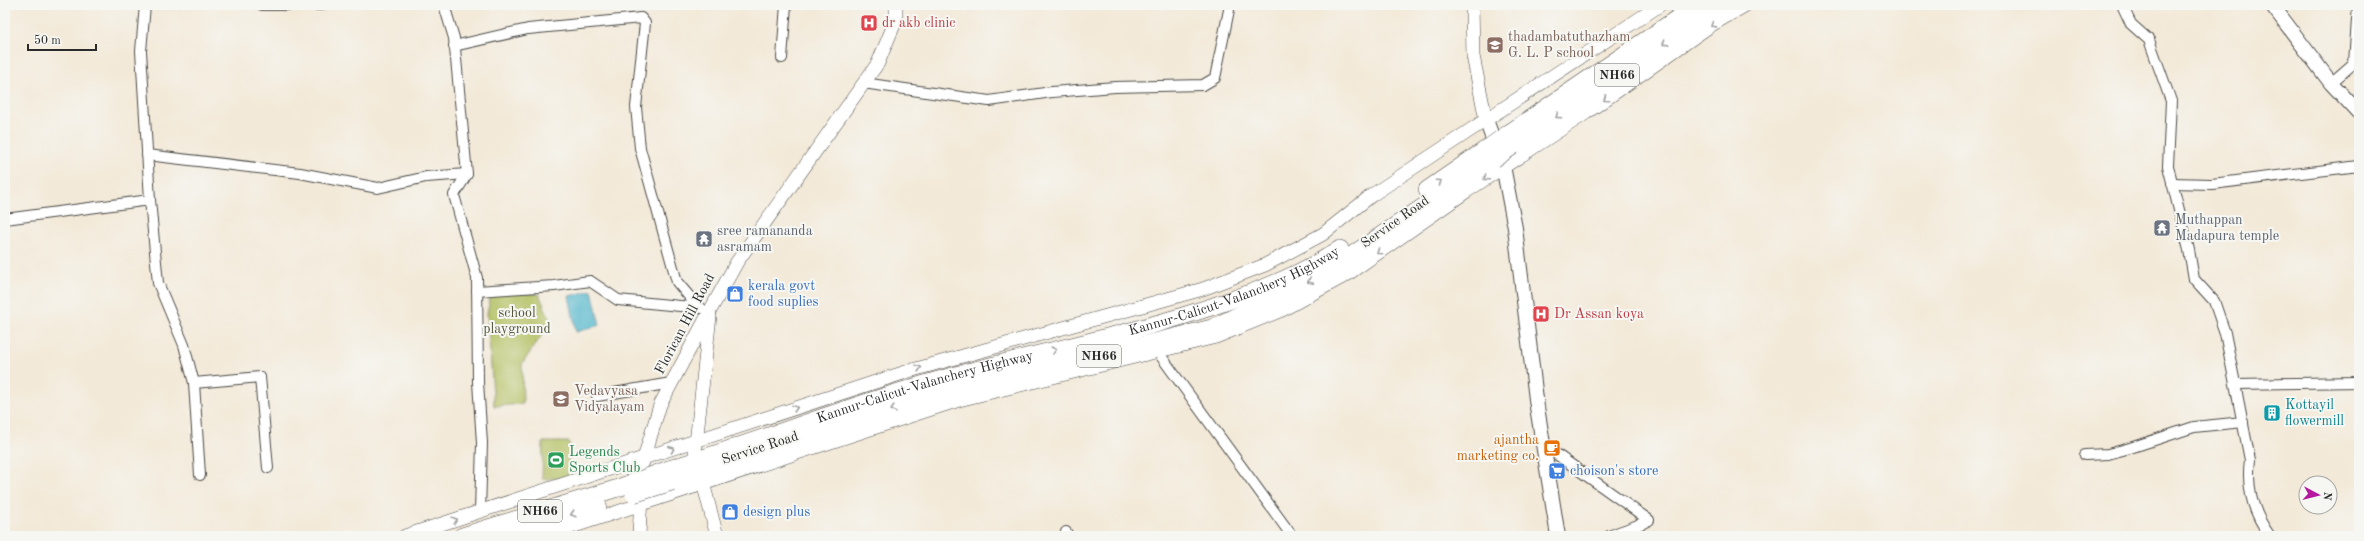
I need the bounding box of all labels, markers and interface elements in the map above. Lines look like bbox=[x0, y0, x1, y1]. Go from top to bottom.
hospital icon: dr akb clinic bbox=[859, 13, 879, 33]
place label: dr akb clinic bbox=[882, 16, 955, 30]
one-way arrow bbox=[1710, 20, 1717, 27]
scale bar bbox=[28, 26, 96, 52]
place label: thadambatuthazham G. L. P school bbox=[1508, 30, 1630, 60]
text: 50 m bbox=[34, 34, 61, 47]
school or university icon: thadambatuthazham G. L. P school bbox=[1485, 35, 1505, 55]
one-way arrow bbox=[1663, 38, 1670, 45]
road number: NH66 bbox=[1595, 64, 1639, 86]
one-way arrow bbox=[1603, 94, 1610, 102]
one-way arrow bbox=[1555, 111, 1562, 118]
one-way arrow bbox=[1483, 173, 1490, 180]
one-way arrow bbox=[1435, 179, 1442, 187]
street label: Service Road bbox=[1358, 193, 1432, 251]
place label: Muthappan Madapura temple bbox=[2175, 213, 2279, 243]
temple icon: Muthappan Madapura temple bbox=[2152, 218, 2172, 238]
place label: sree ramananda asramam bbox=[717, 224, 813, 254]
temple icon: sree ramananda asramam bbox=[694, 229, 714, 249]
street label: Kannur-Calicut-Valanchery Highway bbox=[1127, 244, 1342, 338]
one-way arrow bbox=[1376, 247, 1383, 255]
street label: Florican Hill Road bbox=[653, 271, 717, 377]
one-way arrow bbox=[1306, 276, 1314, 284]
place label: kerala govt food suplies bbox=[748, 279, 819, 309]
shop icon: kerala govt food suplies bbox=[725, 284, 745, 304]
hospital icon: Dr Assan koya bbox=[1531, 304, 1551, 324]
park label: school playground bbox=[483, 306, 551, 336]
place label: Dr Assan koya bbox=[1554, 307, 1644, 321]
road number: NH66 bbox=[1077, 345, 1121, 367]
one-way arrow bbox=[1051, 346, 1058, 355]
street label: Kannur-Calicut-Valanchery Highway bbox=[815, 349, 1035, 426]
one-way arrow bbox=[916, 364, 923, 373]
place label: Vedavyasa Vidyalayam bbox=[574, 384, 645, 414]
school or university icon: Vedavyasa Vidyalayam bbox=[551, 389, 571, 409]
place label: Kottayil flowermill bbox=[2285, 398, 2344, 428]
building icon: Kottayil flowermill bbox=[2262, 403, 2282, 423]
one-way arrow bbox=[792, 404, 799, 413]
one-way arrow bbox=[889, 405, 896, 413]
street label: Service Road bbox=[720, 429, 800, 467]
place label: ajantha marketing co. bbox=[1457, 433, 1539, 463]
cafe icon: ajantha marketing co. bbox=[1542, 438, 1562, 458]
place label: Legends Sports Club bbox=[569, 445, 640, 475]
one-way arrow bbox=[668, 445, 675, 454]
sports icon: Legends Sports Club bbox=[546, 450, 566, 470]
supermarket icon: choison's store bbox=[1547, 461, 1567, 481]
place label: choison's store bbox=[1570, 464, 1658, 478]
north arrow bbox=[2298, 475, 2338, 515]
text: N bbox=[2320, 491, 2332, 501]
road number: NH66 bbox=[518, 500, 562, 522]
shop icon: design plus bbox=[720, 502, 740, 522]
place label: design plus bbox=[743, 505, 810, 519]
one-way arrow bbox=[569, 509, 576, 518]
one-way arrow bbox=[452, 516, 459, 525]

